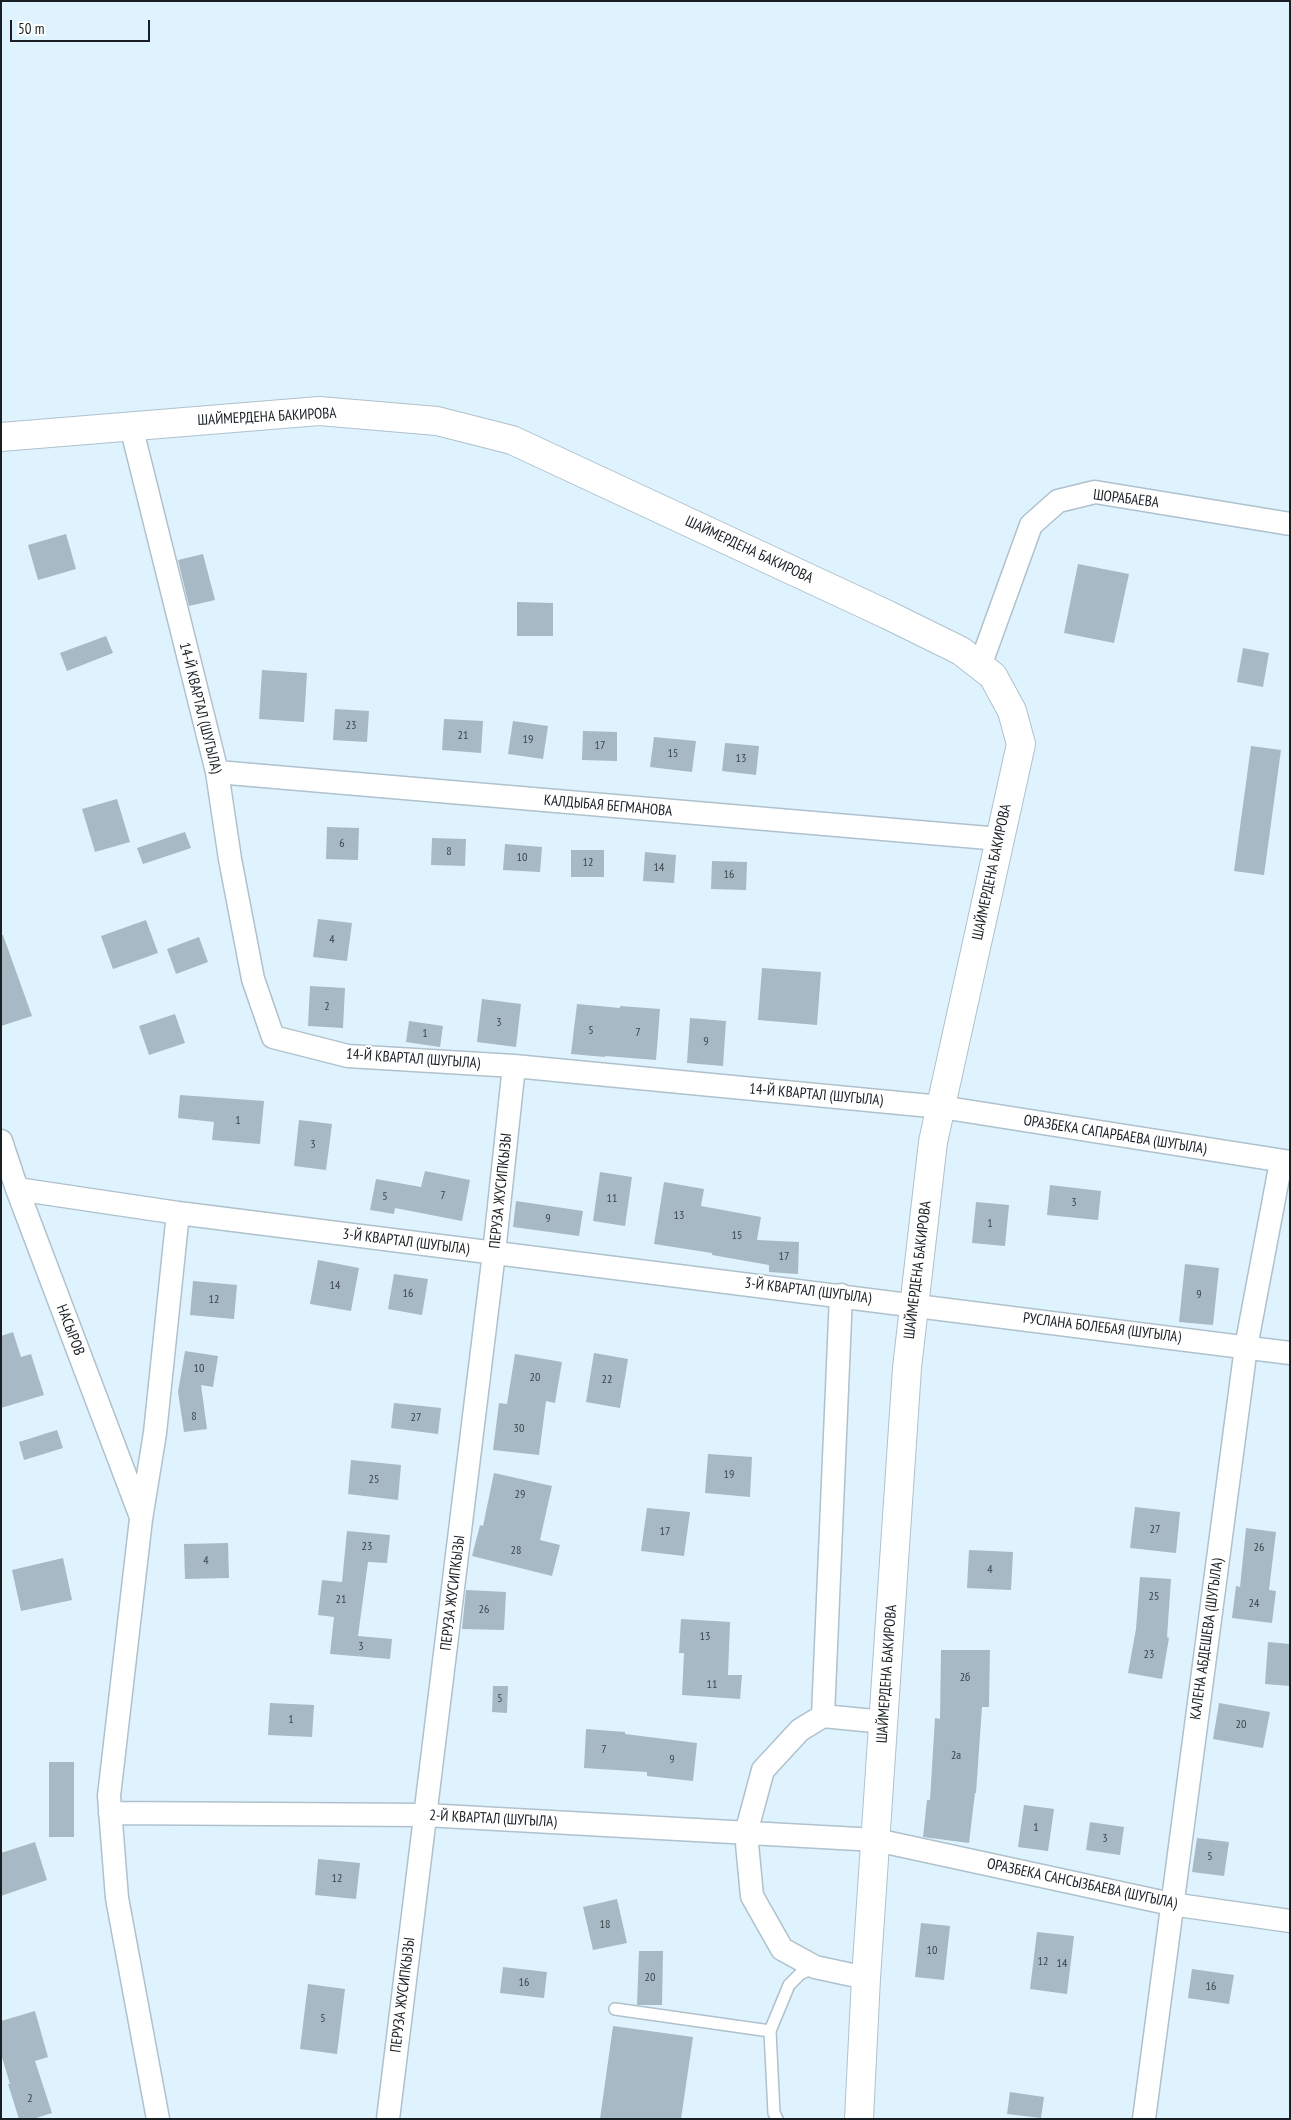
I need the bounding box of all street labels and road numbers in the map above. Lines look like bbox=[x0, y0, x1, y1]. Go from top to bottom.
street label: ШАЙМЕРДЕНА БАКИРОВА bbox=[197, 404, 337, 430]
street label: ШОРАБАЕВА bbox=[1092, 486, 1160, 512]
street label: ШАЙМЕРДЕНА БАКИРОВА bbox=[682, 512, 816, 588]
street label: 14-Й КВАРТАЛ (ШУГЫЛА) bbox=[175, 641, 225, 775]
street label: КАЛДЫБАЯ БЕГМАНОВА bbox=[543, 791, 673, 821]
street label: ШАЙМЕРДЕНА БАКИРОВА bbox=[969, 802, 1015, 942]
street label: 14-Й КВАРТАЛ (ШУГЫЛА) bbox=[345, 1045, 481, 1073]
street label: 14-Й КВАРТАЛ (ШУГЫЛА) bbox=[748, 1080, 884, 1110]
street label: ОРАЗБЕКА САПАРБАЕВА (ШУГЫЛА) bbox=[1022, 1112, 1208, 1158]
street label: ПЕРУЗА ЖУСИПКЫЗЫ bbox=[486, 1132, 516, 1250]
street label: ШАЙМЕРДЕНА БАКИРОВА bbox=[901, 1200, 935, 1340]
street label: 3-Й КВАРТАЛ (ШУГЫЛА) bbox=[342, 1225, 470, 1259]
street label: 3-Й КВАРТАЛ (ШУГЫЛА) bbox=[744, 1274, 872, 1308]
street label: НАСЫРОВ bbox=[52, 1302, 88, 1358]
street label: РУСЛАНА БОЛЕБАЯ (ШУГЫЛА) bbox=[1022, 1309, 1182, 1347]
street label: ПЕРУЗА ЖУСИПКЫЗЫ bbox=[437, 1534, 469, 1652]
street label: КАЛЕНА АБДЕШЕВА (ШУГЫЛА) bbox=[1187, 1557, 1227, 1721]
street label: ШАЙМЕРДЕНА БАКИРОВА bbox=[873, 1604, 901, 1744]
street label: 2-Й КВАРТАЛ (ШУГЫЛА) bbox=[429, 1807, 557, 1831]
street label: ОРАЗБЕКА САНСЫЗБАЕВА (ШУГЫЛА) bbox=[985, 1855, 1179, 1913]
street label: ПЕРУЗА ЖУСИПКЫЗЫ bbox=[387, 1936, 419, 2054]

